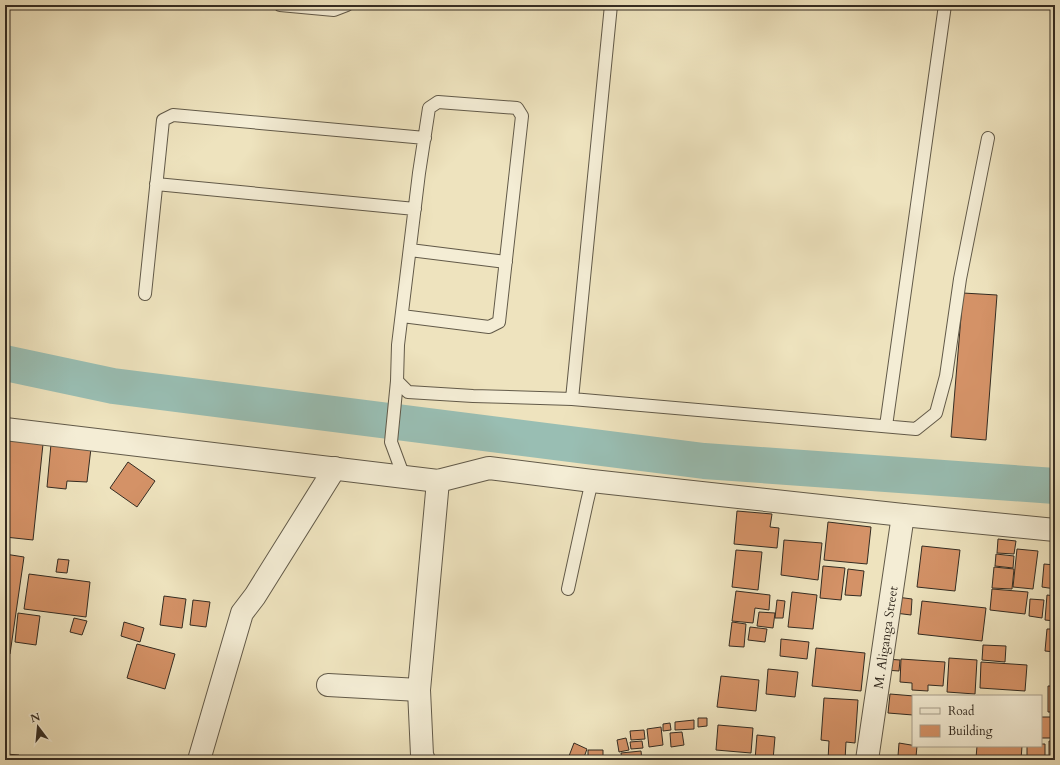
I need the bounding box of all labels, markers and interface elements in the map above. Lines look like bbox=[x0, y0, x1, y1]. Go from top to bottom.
street label: M. Aliganga Street bbox=[870, 585, 902, 690]
legend bbox=[912, 695, 1042, 747]
text: Road bbox=[948, 703, 975, 719]
north arrow bbox=[18, 707, 58, 747]
text: N bbox=[29, 709, 42, 726]
text: Building bbox=[948, 723, 993, 739]

